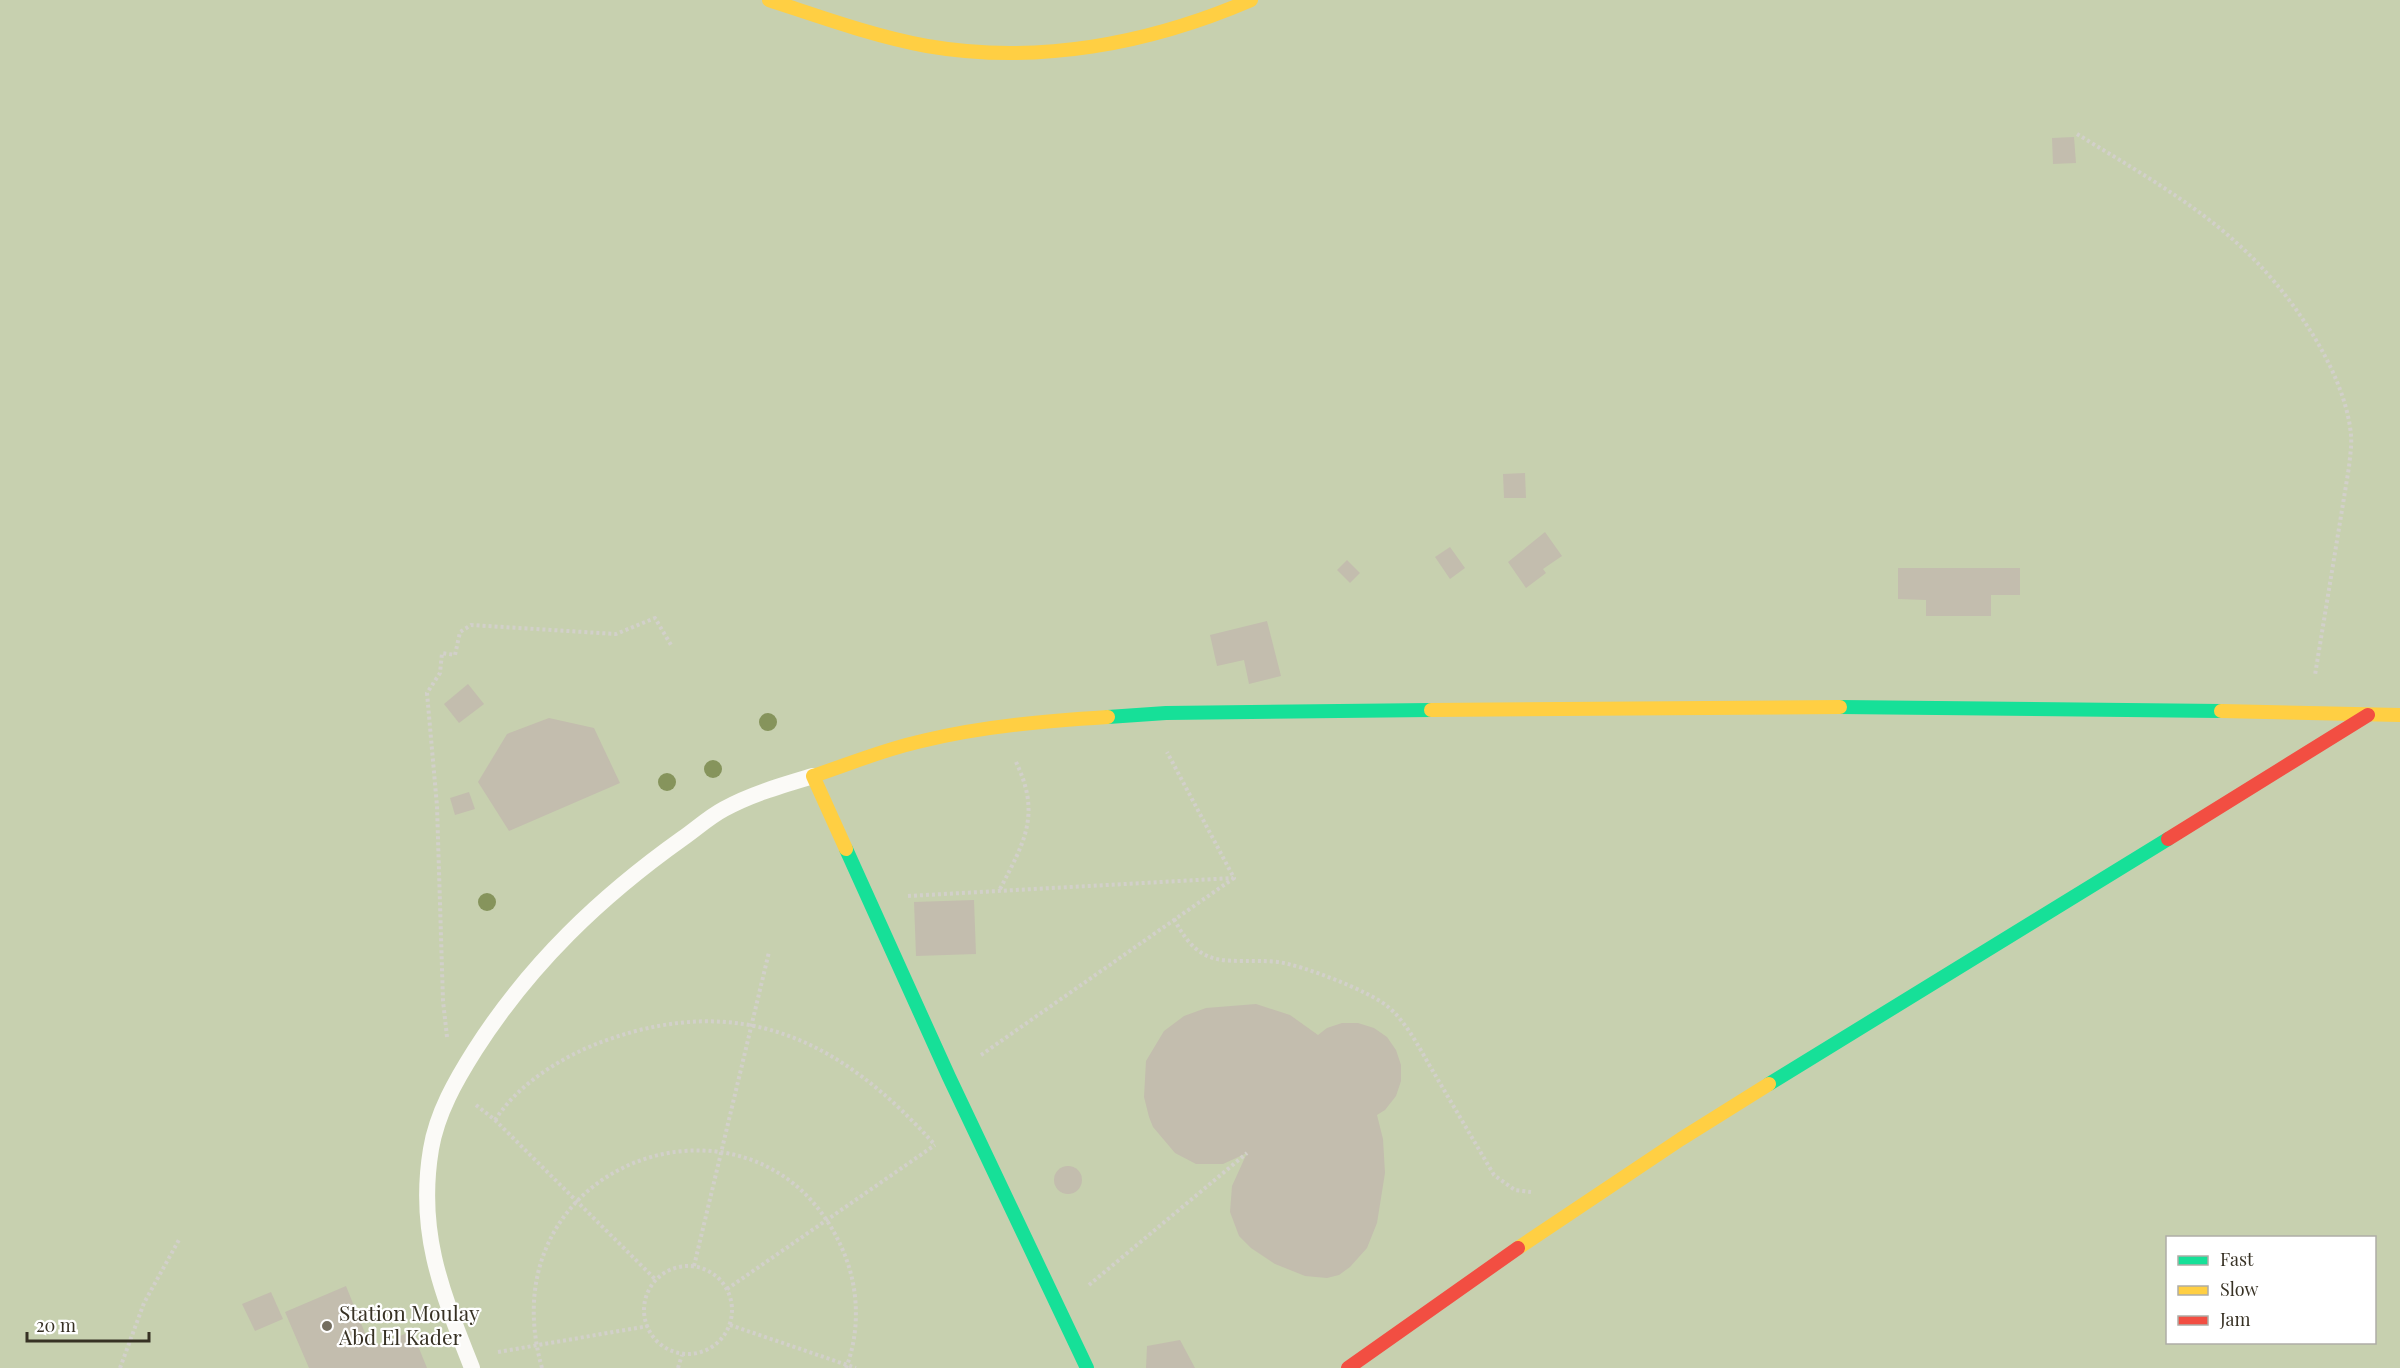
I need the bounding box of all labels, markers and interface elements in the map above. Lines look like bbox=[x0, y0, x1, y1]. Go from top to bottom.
legend bbox=[2166, 1236, 2376, 1344]
text: Fast bbox=[2220, 1247, 2254, 1271]
text: Slow bbox=[2220, 1277, 2258, 1301]
place label: Station Moulay Abd El Kader bbox=[338, 1298, 480, 1350]
scale bar bbox=[27, 1305, 148, 1343]
text: Jam bbox=[2219, 1307, 2250, 1331]
text: 20 m bbox=[36, 1313, 76, 1337]
marker: Station Moulay Abd El Kader bbox=[320, 1319, 334, 1333]

